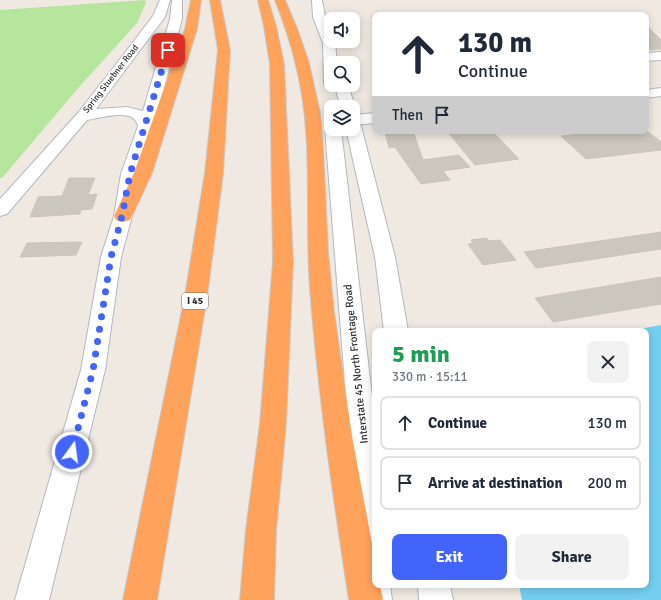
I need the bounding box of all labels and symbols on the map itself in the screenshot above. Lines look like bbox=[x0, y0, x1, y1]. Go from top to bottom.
pin bbox=[151, 33, 185, 67]
street label: Spring Stuebner Road bbox=[81, 43, 141, 115]
street label: Interstate 45 North Frontage Road bbox=[341, 284, 371, 444]
road number: I 45 bbox=[182, 293, 208, 309]
position arrow bbox=[51, 431, 93, 473]

